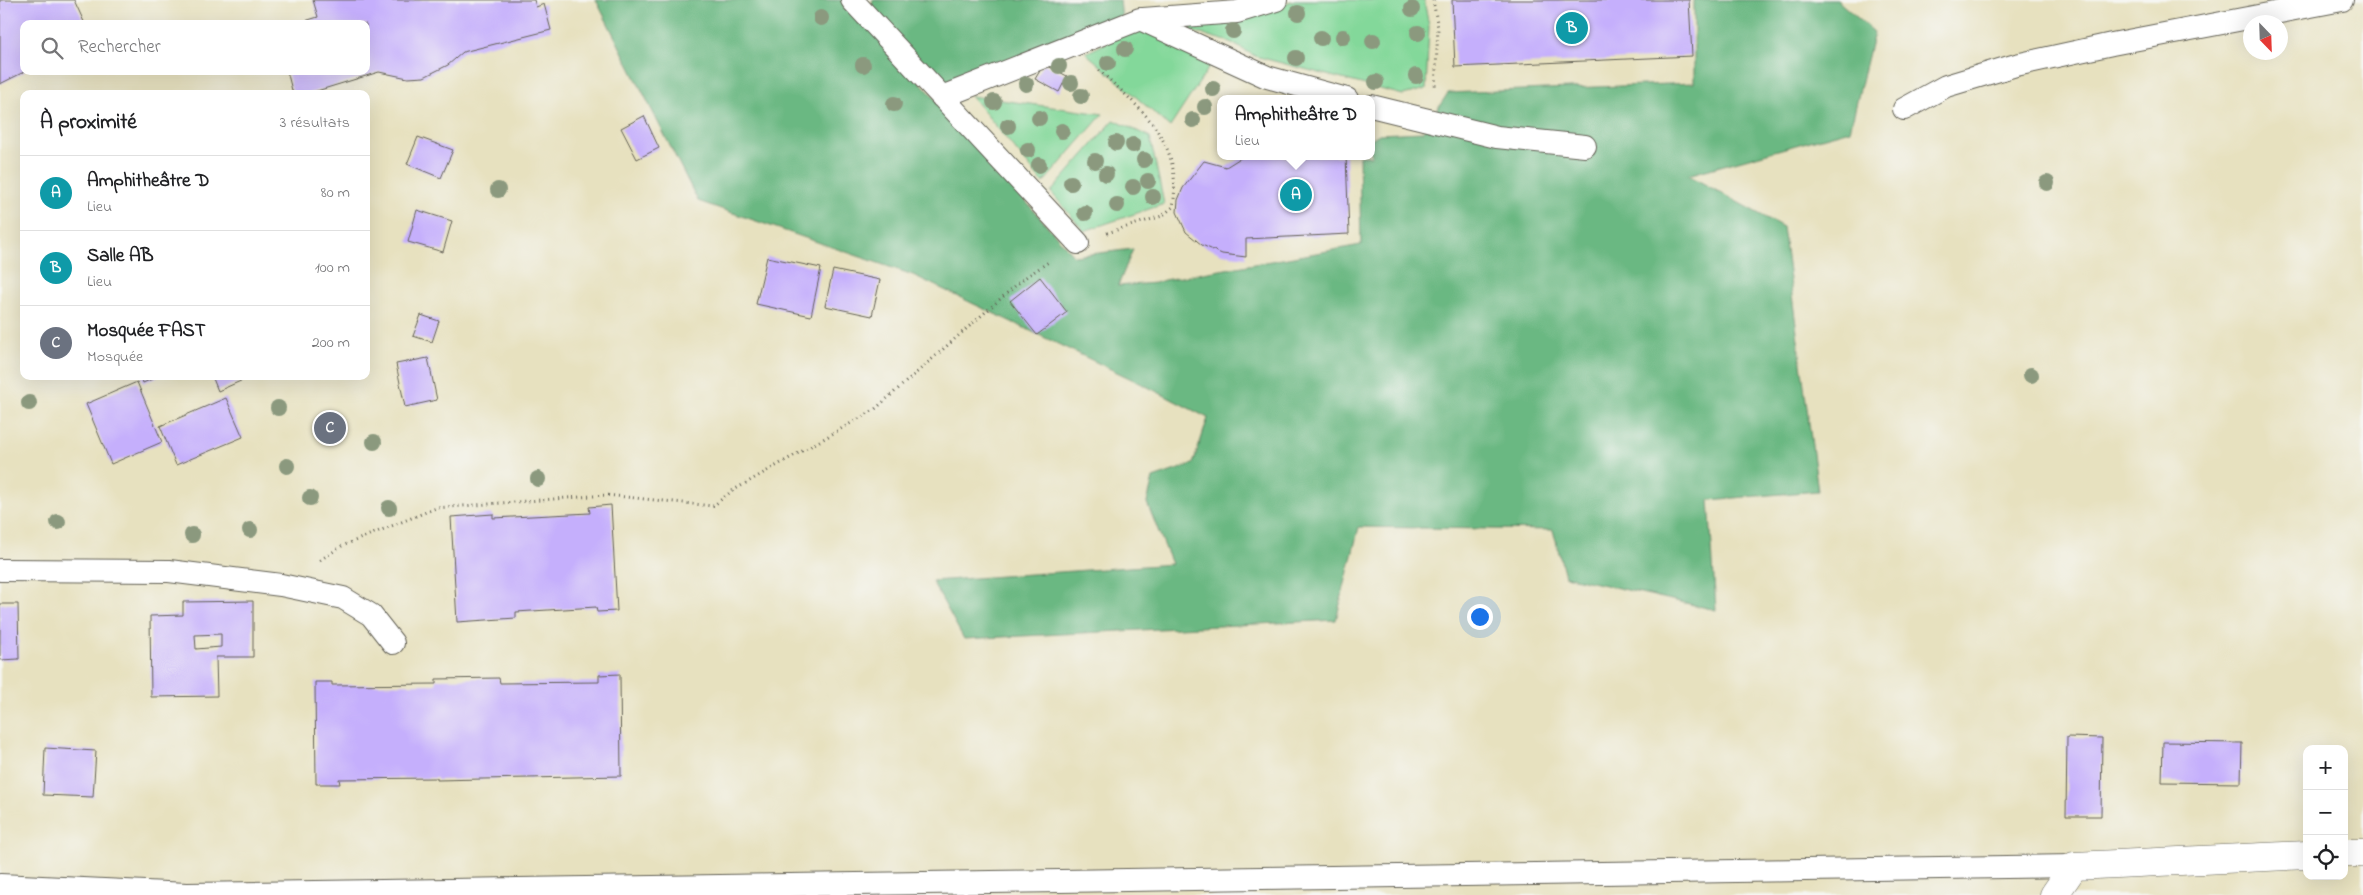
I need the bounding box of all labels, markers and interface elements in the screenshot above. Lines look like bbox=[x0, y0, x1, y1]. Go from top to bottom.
pin: B bbox=[1556, 9, 1588, 47]
north arrow bbox=[2243, 15, 2288, 60]
search box bbox=[20, 20, 370, 75]
icon: search bbox=[38, 34, 66, 62]
text: Rechercher bbox=[78, 34, 161, 61]
popup bbox=[1217, 95, 1375, 160]
text: Amphitheâtre D bbox=[1235, 102, 1357, 129]
text: À proximité bbox=[40, 108, 137, 138]
text: 3 résultats bbox=[280, 111, 350, 135]
text: Lieu bbox=[1235, 129, 1260, 153]
text: Amphitheâtre D bbox=[87, 168, 209, 195]
pin: A bbox=[1280, 176, 1312, 214]
text: A bbox=[51, 181, 61, 205]
text: 80 m bbox=[321, 181, 350, 205]
text: Lieu bbox=[87, 195, 112, 219]
text: Salle AB bbox=[87, 243, 154, 270]
text: B bbox=[51, 256, 61, 280]
text: 100 m bbox=[315, 256, 350, 280]
text: Lieu bbox=[87, 270, 112, 294]
text: Mosquée FAST bbox=[87, 318, 206, 345]
text: C bbox=[52, 331, 60, 355]
text: 200 m bbox=[312, 331, 350, 355]
text: Mosquée bbox=[87, 345, 143, 369]
pin: C bbox=[314, 409, 346, 447]
your location bbox=[1467, 604, 1493, 630]
map controls bbox=[2303, 745, 2348, 880]
button: + bbox=[2303, 745, 2348, 790]
button: − bbox=[2303, 790, 2348, 835]
button: locate bbox=[2303, 835, 2348, 880]

